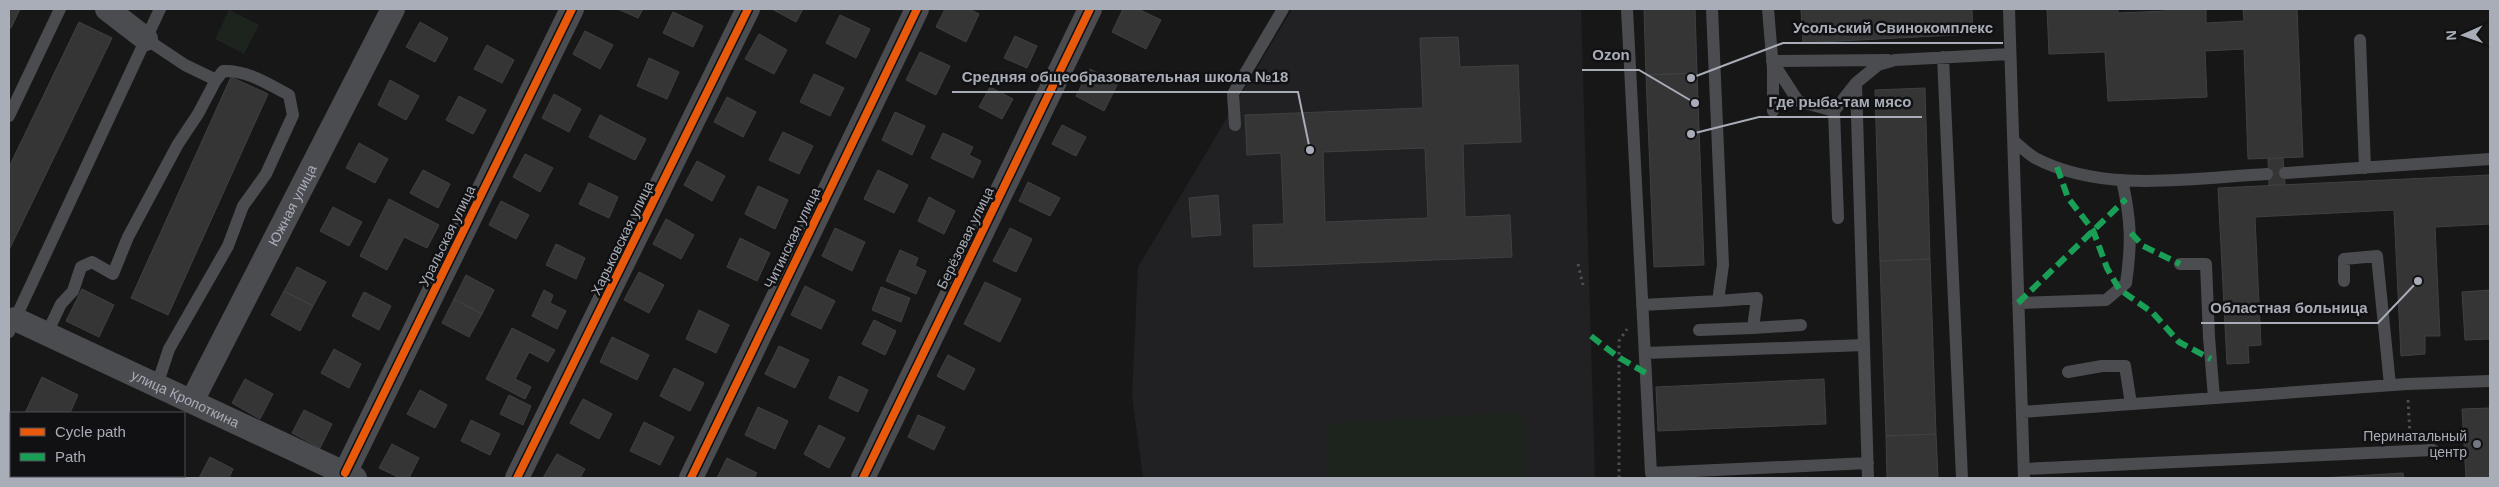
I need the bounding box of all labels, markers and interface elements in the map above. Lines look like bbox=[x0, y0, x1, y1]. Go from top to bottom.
north arrow bbox=[2439, 10, 2489, 60]
callout: Усольский Свинокомплекс bbox=[1783, 13, 2003, 43]
text: Усольский Свинокомплекс bbox=[1793, 19, 1993, 36]
text: N bbox=[2443, 30, 2459, 41]
callout: Ozon bbox=[1582, 40, 1639, 70]
text: Ozon bbox=[1592, 46, 1630, 63]
callout: Средняя общеобразовательная школа №18 bbox=[952, 62, 1298, 92]
text: Средняя общеобразовательная школа №18 bbox=[962, 68, 1288, 85]
callout: Где рыба-там мясо bbox=[1759, 87, 1922, 117]
text: Где рыба-там мясо bbox=[1769, 93, 1911, 110]
street label: Южная улица bbox=[265, 162, 320, 249]
street label: Харьковская улица bbox=[587, 178, 657, 298]
street label: Уральская улица bbox=[416, 183, 478, 289]
street label: Берёзовая улица bbox=[933, 184, 997, 292]
street label: Читинская улица bbox=[761, 185, 823, 291]
callout: Областная больница bbox=[2201, 293, 2378, 323]
text: Областная больница bbox=[2210, 299, 2368, 316]
street label: улица Кропоткина bbox=[129, 367, 242, 431]
legend bbox=[10, 412, 185, 477]
text: Cycle path bbox=[55, 423, 126, 440]
place label: Перинатальный центр bbox=[2363, 428, 2467, 460]
marker: Перинатальный центр bbox=[2471, 438, 2483, 450]
text: Path bbox=[55, 448, 86, 465]

